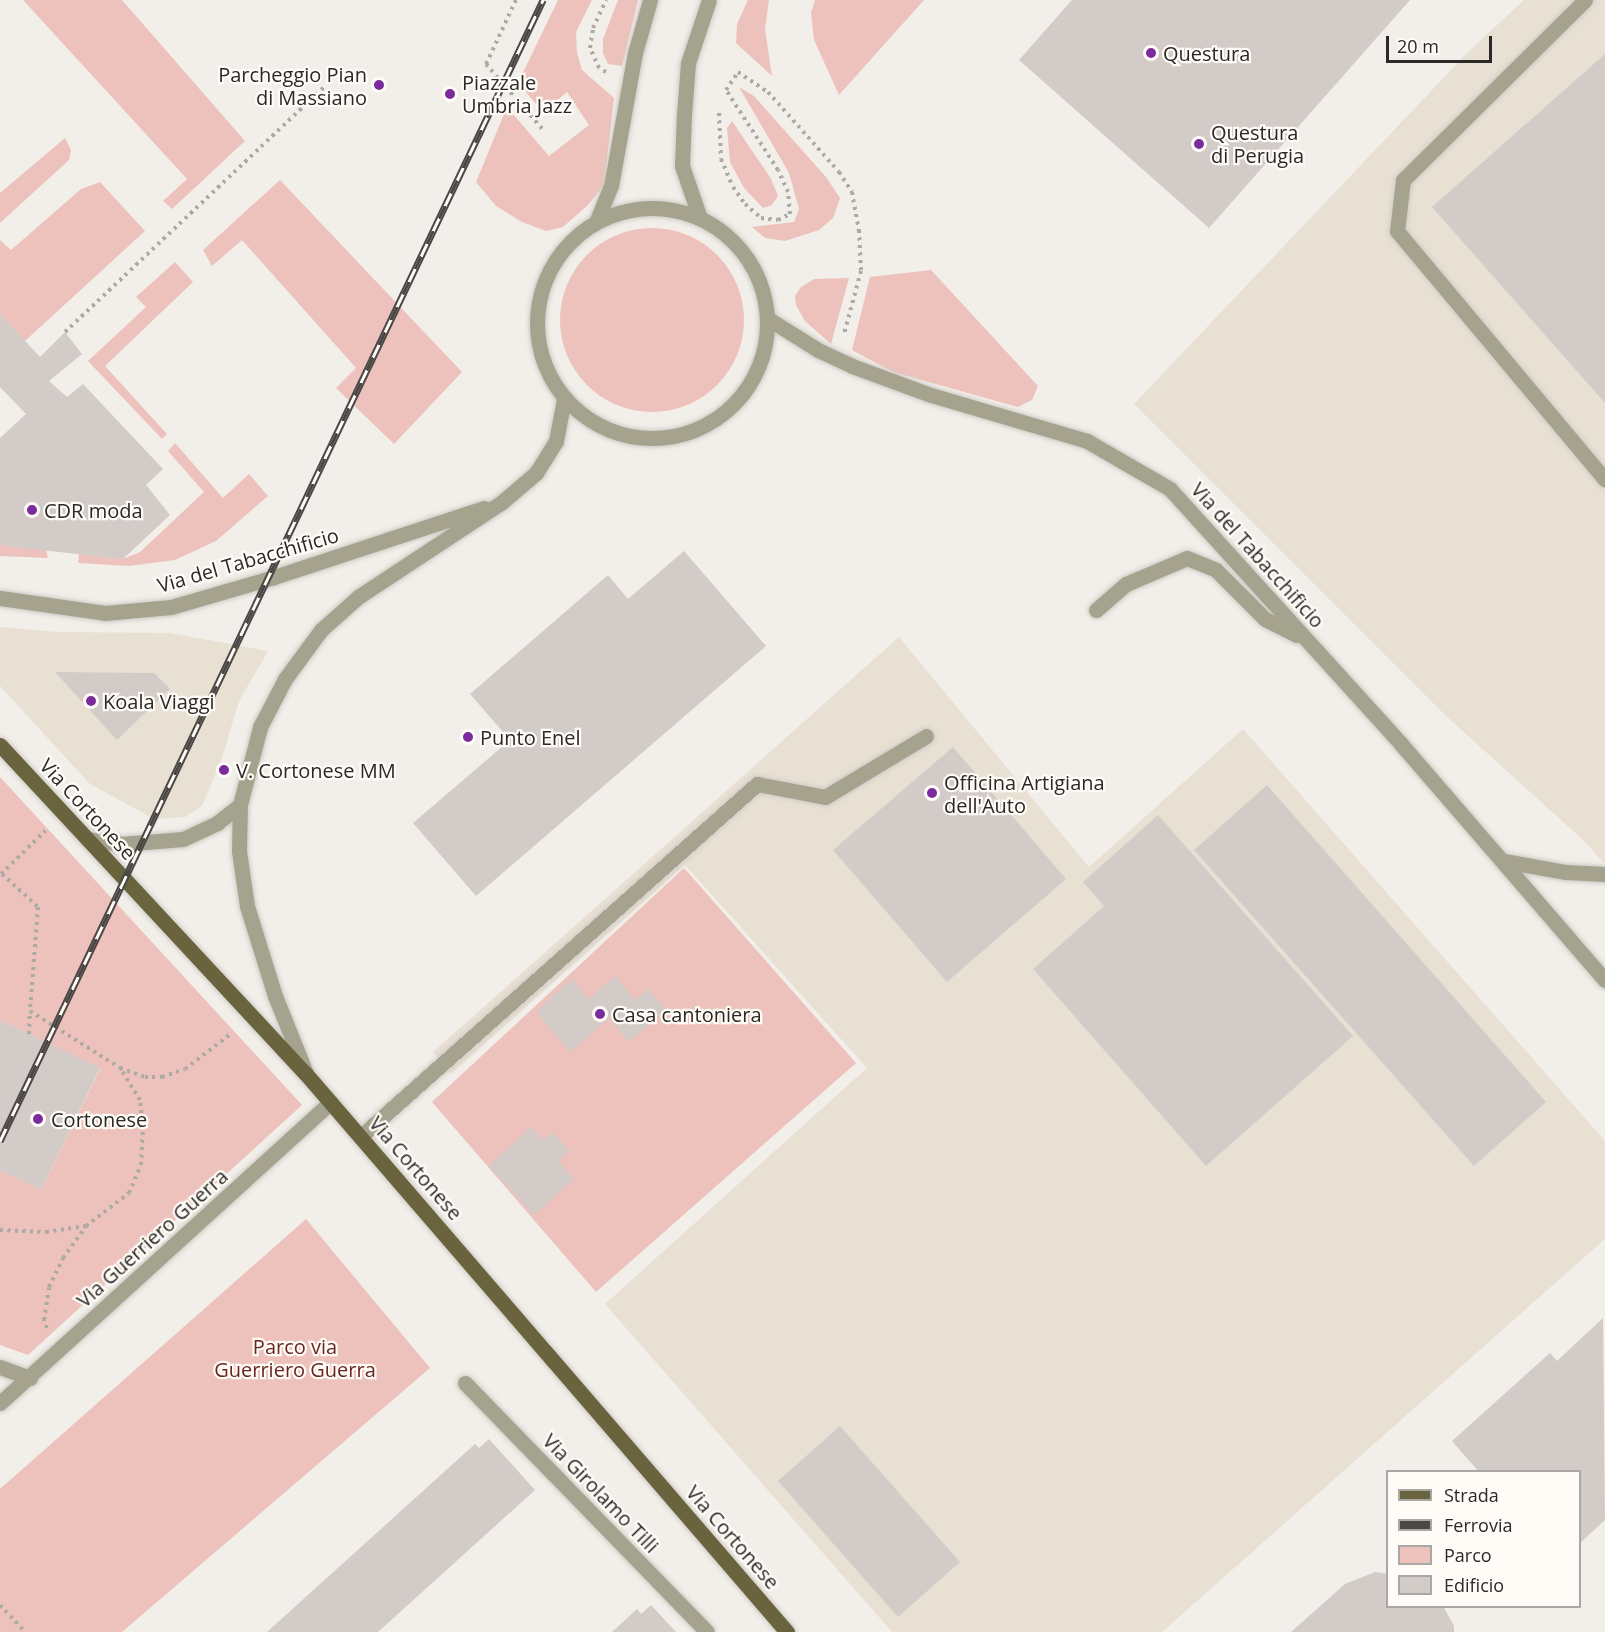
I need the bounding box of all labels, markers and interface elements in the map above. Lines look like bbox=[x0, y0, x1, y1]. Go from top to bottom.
scale bar bbox=[1389, 24, 1496, 62]
text: 20 m bbox=[1397, 34, 1439, 58]
place label: Questura bbox=[1163, 41, 1250, 65]
marker: Questura bbox=[1144, 46, 1158, 60]
place label: Parcheggio Pian di Massiano bbox=[218, 62, 367, 109]
place label: Piazzale Umbria Jazz bbox=[462, 70, 572, 117]
marker: Parcheggio Pian di Massiano bbox=[372, 78, 386, 92]
marker: Piazzale Umbria Jazz bbox=[443, 87, 457, 101]
place label: Questura di Perugia bbox=[1211, 120, 1304, 167]
marker: Questura di Perugia bbox=[1192, 137, 1206, 151]
street label: Via del Tabacchificio bbox=[1186, 477, 1330, 633]
place label: CDR moda bbox=[44, 498, 143, 522]
marker: CDR moda bbox=[25, 503, 39, 517]
street label: Via del Tabacchificio bbox=[155, 523, 341, 597]
place label: Koala Viaggi bbox=[103, 689, 215, 713]
marker: Koala Viaggi bbox=[84, 694, 98, 708]
place label: Punto Enel bbox=[480, 725, 581, 749]
marker: Punto Enel bbox=[461, 730, 475, 744]
street label: Via Cortonese bbox=[35, 753, 141, 865]
place label: V. Cortonese MM bbox=[236, 758, 396, 782]
marker: V. Cortonese MM bbox=[217, 763, 231, 777]
place label: Officina Artigiana dell'Auto bbox=[944, 770, 1105, 817]
marker: Officina Artigiana dell'Auto bbox=[925, 786, 939, 800]
place label: Casa cantoniera bbox=[612, 1002, 762, 1026]
marker: Casa cantoniera bbox=[593, 1007, 607, 1021]
place label: Cortonese bbox=[51, 1107, 147, 1131]
marker: Cortonese bbox=[29, 1110, 47, 1128]
street label: Via Cortonese bbox=[364, 1111, 468, 1225]
street label: Via Guerriero Guerra bbox=[72, 1164, 232, 1312]
park label: Parco via Guerriero Guerra bbox=[214, 1334, 376, 1381]
street label: Via Girolamo Tilli bbox=[538, 1428, 664, 1558]
legend bbox=[1386, 1470, 1581, 1608]
street label: Via Cortonese bbox=[681, 1480, 785, 1594]
text: Strada bbox=[1444, 1483, 1499, 1507]
text: Ferrovia bbox=[1444, 1513, 1512, 1537]
text: Parco bbox=[1444, 1543, 1492, 1567]
text: Edificio bbox=[1444, 1573, 1504, 1597]

